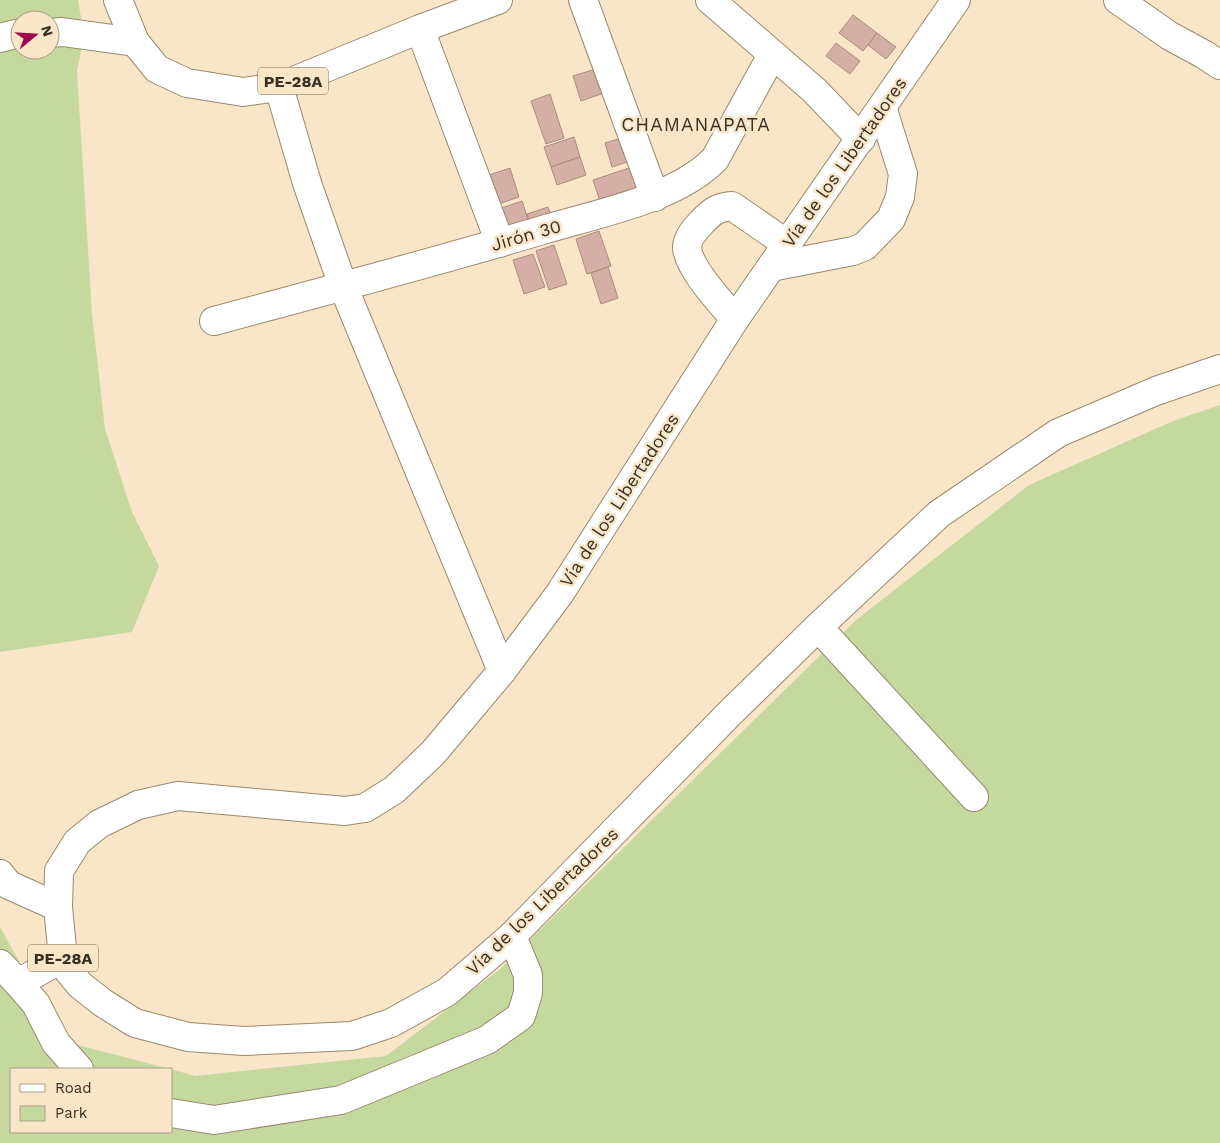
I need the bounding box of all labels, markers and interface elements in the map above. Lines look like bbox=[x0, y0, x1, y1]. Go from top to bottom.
north arrow bbox=[10, 10, 60, 60]
text: N bbox=[38, 24, 57, 38]
road number: PE-28A bbox=[258, 68, 328, 94]
street label: Vía de los Libertadores bbox=[777, 73, 911, 251]
district label: CHAMANAPATA bbox=[621, 113, 771, 136]
street label: Jirón 30 bbox=[489, 215, 563, 255]
street label: Vía de los Libertadores bbox=[555, 409, 683, 591]
street label: Vía de los Libertadores bbox=[462, 823, 622, 979]
road number: PE-28A bbox=[28, 944, 98, 971]
legend bbox=[10, 1068, 172, 1133]
text: Road bbox=[55, 1079, 92, 1097]
text: Park bbox=[55, 1104, 88, 1122]

